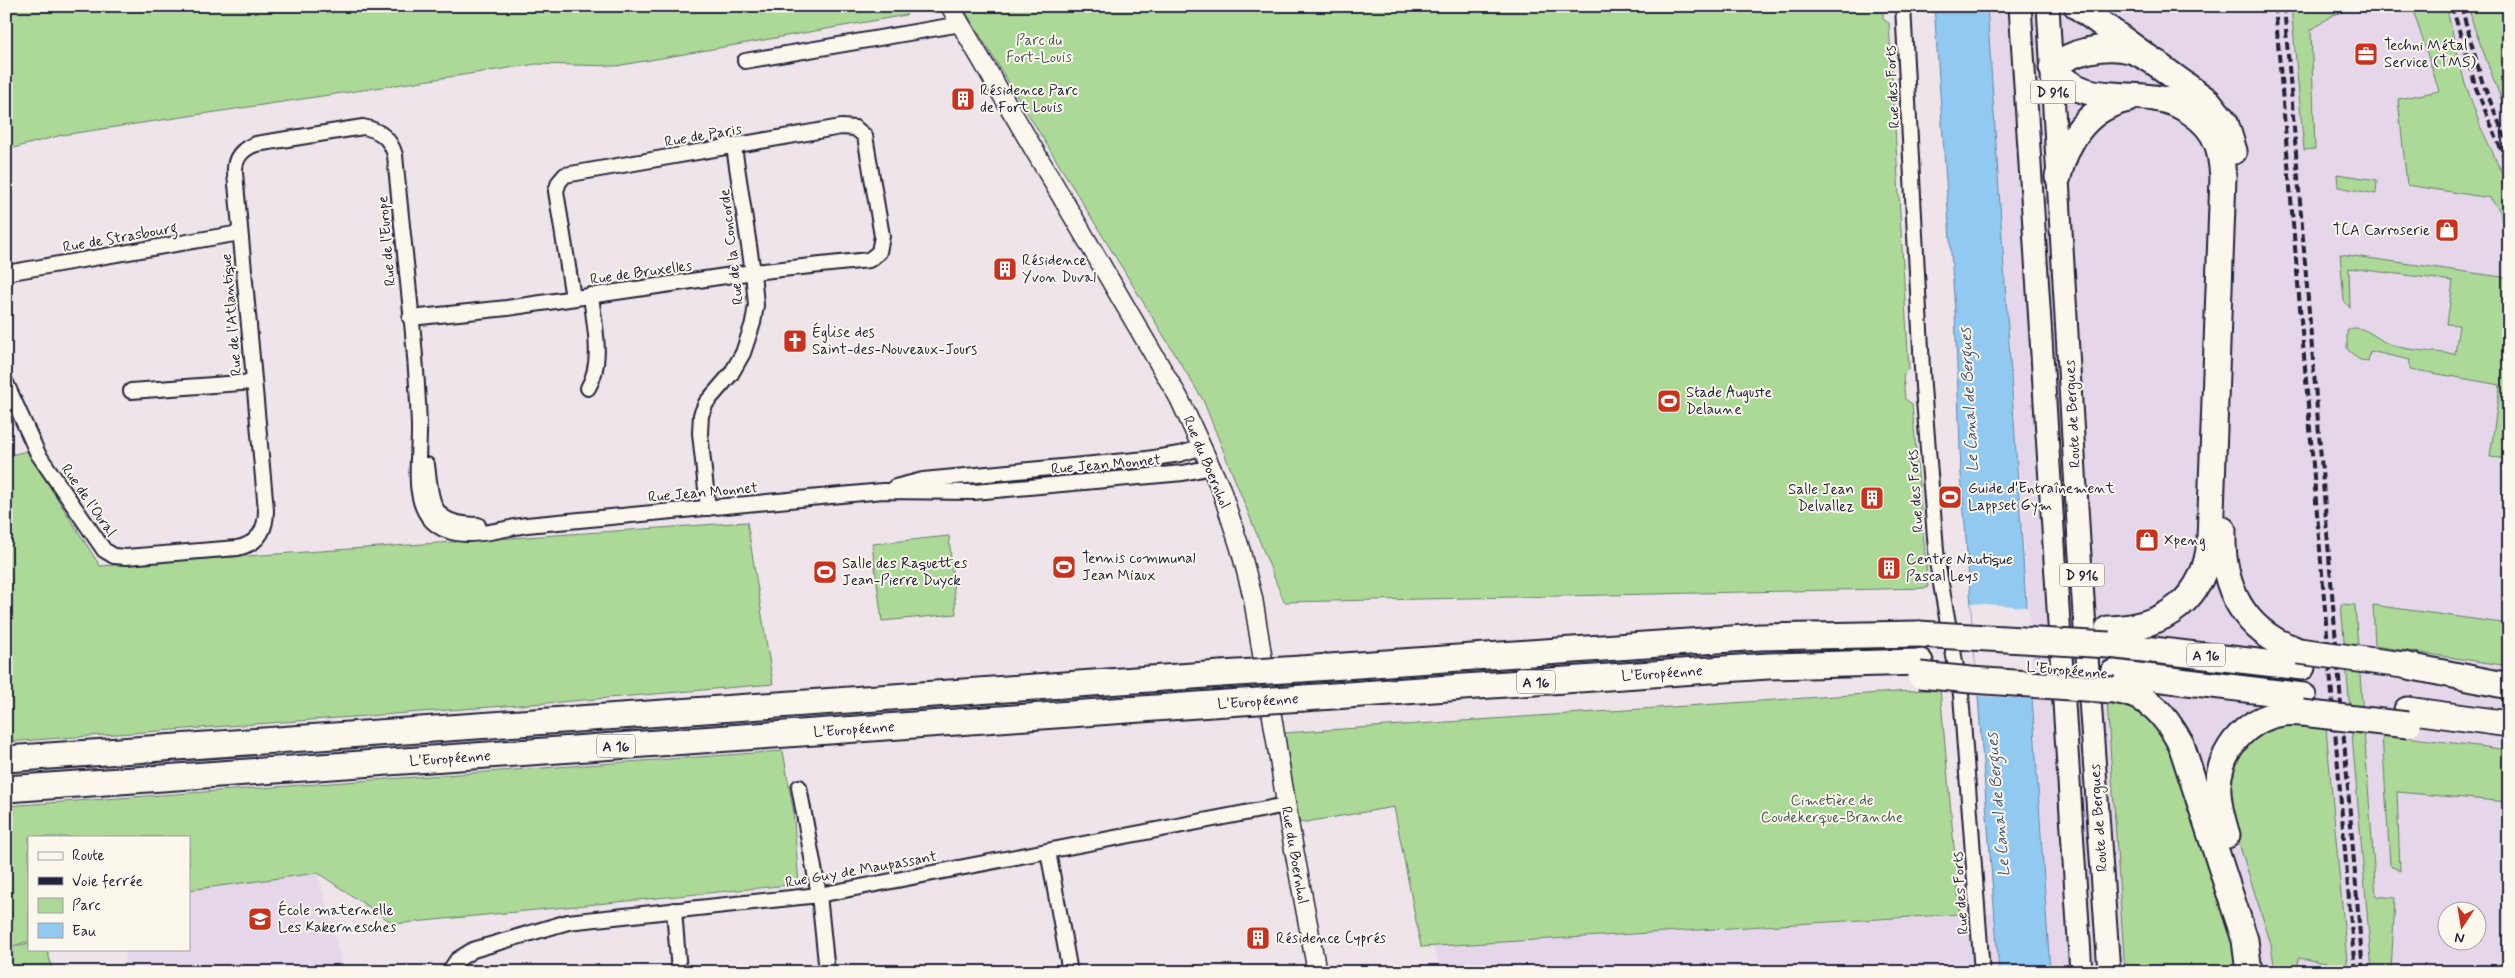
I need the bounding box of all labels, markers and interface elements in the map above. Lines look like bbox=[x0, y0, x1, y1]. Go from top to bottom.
park label: Parc du Fort-Louis bbox=[1006, 31, 1072, 68]
place label: Techni Métal Service (TMS) bbox=[2384, 36, 2476, 73]
office icon: Techni Métal Service (TMS) bbox=[2353, 41, 2379, 67]
street label: Rue des Forts bbox=[1881, 45, 1905, 129]
road number: D 916 bbox=[2030, 80, 2076, 104]
place label: Résidence Parc de Fort Louis bbox=[980, 81, 1078, 118]
building icon: Résidence Parc de Fort Louis bbox=[950, 86, 976, 112]
street label: Rue de Paris bbox=[663, 119, 744, 153]
street label: Rue de la Concorde bbox=[715, 188, 749, 306]
street label: Rue de l'Europe bbox=[373, 195, 401, 287]
shop icon: TCA Carroserie bbox=[2434, 217, 2460, 243]
street label: Rue de Strasbourg bbox=[61, 218, 179, 259]
place label: TCA Carroserie bbox=[2333, 221, 2430, 241]
place label: Résidence Yvon Duval bbox=[1022, 251, 1096, 288]
street label: Rue de l'Atlantique bbox=[217, 253, 247, 377]
street label: Rue de Bruxelles bbox=[589, 256, 694, 290]
building icon: Résidence Yvon Duval bbox=[992, 256, 1018, 282]
place label: Église des Saint-des-Nouveaux-Jours bbox=[812, 322, 977, 360]
water label: Le Canal de Bergues bbox=[1955, 326, 1986, 473]
church icon: Église des Saint-des-Nouveaux-Jours bbox=[782, 328, 808, 354]
street label: Route de Bergues bbox=[2060, 359, 2087, 468]
place label: Stade Auguste Delaune bbox=[1686, 383, 1772, 420]
sports icon: Stade Auguste Delaune bbox=[1656, 388, 1682, 414]
street label: Rue du Boernhol bbox=[1178, 413, 1235, 512]
street label: Rue des Forts bbox=[1903, 449, 1929, 533]
street label: Rue Jean Monnet bbox=[1050, 450, 1162, 480]
street label: Rue de l'Oural bbox=[56, 460, 121, 541]
street label: Rue Jean Monnet bbox=[647, 478, 759, 508]
place label: Guide d'Entraînement Lappset Gym bbox=[1968, 479, 2115, 516]
place label: Salle Jean Delvallez bbox=[1788, 480, 1854, 517]
sports icon: Guide d'Entraînement Lappset Gym bbox=[1937, 484, 1963, 510]
building icon: Salle Jean Delvallez bbox=[1859, 485, 1885, 511]
shop icon: Xpeng bbox=[2134, 527, 2160, 553]
place label: Xpeng bbox=[2164, 531, 2206, 551]
place label: Tennis communal Jean Miaux bbox=[1082, 549, 1196, 586]
place label: Centre Nautique Pascal Leys bbox=[1906, 550, 2013, 587]
place label: Salle des Raquettes Jean-Pierre Duyck bbox=[842, 554, 968, 591]
sports icon: Tennis communal Jean Miaux bbox=[1051, 554, 1077, 580]
building icon: Centre Nautique Pascal Leys bbox=[1876, 555, 1902, 581]
sports icon: Salle des Raquettes Jean-Pierre Duyck bbox=[812, 559, 838, 585]
road number: D 916 bbox=[2060, 564, 2104, 586]
road number: A 16 bbox=[2187, 644, 2225, 666]
street label: L'Européenne bbox=[2026, 657, 2109, 685]
street label: L'Européenne bbox=[1621, 661, 1704, 687]
road number: A 16 bbox=[1517, 670, 1555, 694]
street label: L'Européenne bbox=[1217, 689, 1300, 715]
street label: L'Européenne bbox=[813, 717, 896, 743]
water label: Le Canal de Bergues bbox=[1982, 730, 2017, 878]
road number: A 16 bbox=[597, 734, 635, 758]
street label: L'Européenne bbox=[409, 746, 492, 772]
street label: Route de Bergues bbox=[2085, 763, 2114, 873]
park label: Cimetière de Coudekerque-Branche bbox=[1761, 791, 1903, 828]
street label: Rue du Boernhol bbox=[1276, 805, 1312, 906]
legend bbox=[28, 836, 190, 950]
text: Route bbox=[72, 846, 105, 866]
street label: Rue Guy de Maupassant bbox=[784, 847, 939, 893]
street label: Rue des Forts bbox=[1948, 851, 1974, 935]
text: Voie ferrée bbox=[72, 872, 143, 892]
text: Parc bbox=[72, 896, 100, 916]
place label: École maternelle Les Kakernesches bbox=[278, 900, 397, 938]
north arrow bbox=[2438, 900, 2488, 950]
school or university icon: École maternelle Les Kakernesches bbox=[247, 906, 273, 932]
text: Eau bbox=[72, 922, 96, 942]
building icon: Résidence Cyprés bbox=[1245, 925, 1271, 951]
text: N bbox=[2453, 928, 2466, 948]
place label: Résidence Cyprés bbox=[1276, 929, 1386, 949]

